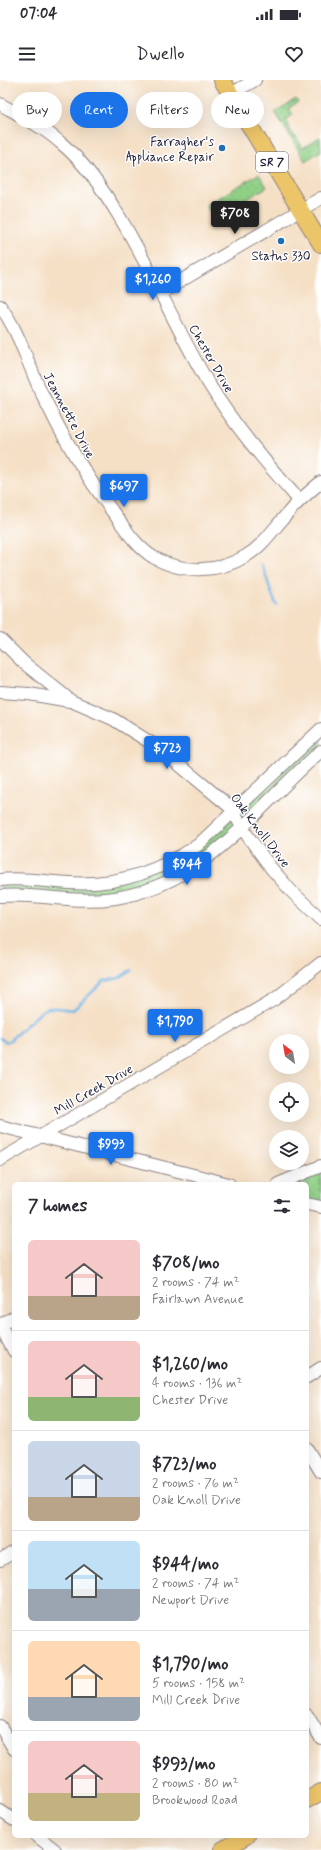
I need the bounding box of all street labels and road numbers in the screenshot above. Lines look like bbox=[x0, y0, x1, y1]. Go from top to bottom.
road number: SR 7 bbox=[256, 152, 288, 172]
street label: Chester Drive bbox=[184, 322, 237, 396]
street label: Jeannette Drive bbox=[39, 370, 99, 462]
street label: Oak Knoll Drive bbox=[226, 790, 293, 872]
street label: Mill Creek Drive bbox=[51, 1061, 136, 1120]

